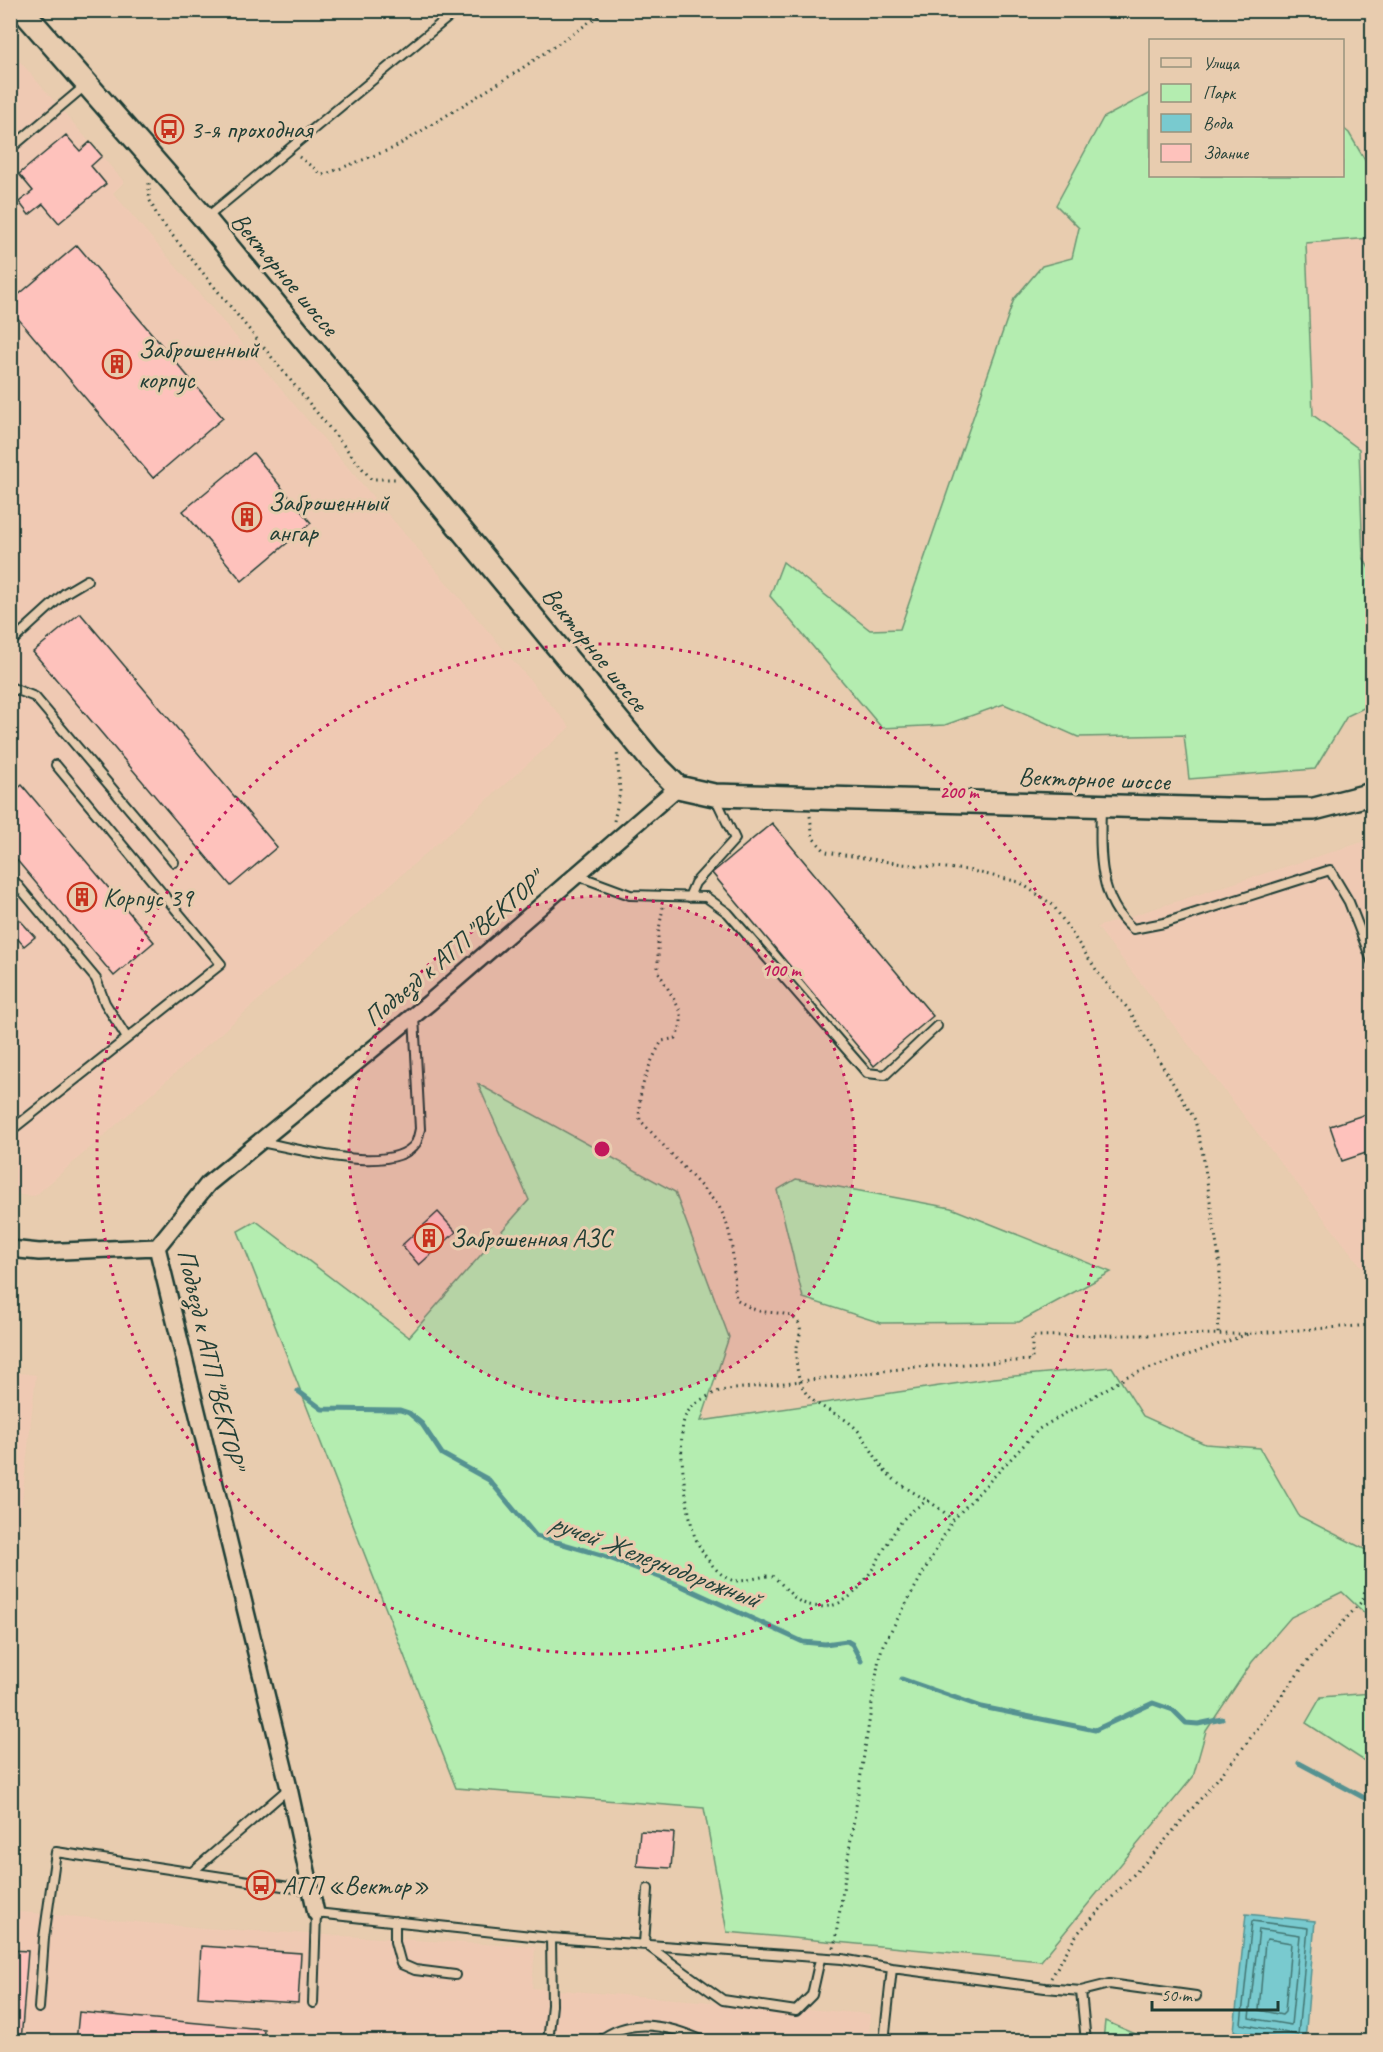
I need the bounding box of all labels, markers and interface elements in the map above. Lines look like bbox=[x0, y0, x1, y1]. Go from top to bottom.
legend bbox=[1149, 39, 1344, 177]
text: Улица bbox=[1203, 52, 1240, 74]
text: Парк bbox=[1203, 82, 1237, 104]
text: Вода bbox=[1203, 112, 1234, 134]
bus stop icon: 3-я проходная bbox=[153, 113, 185, 145]
place label: 3-я проходная bbox=[190, 113, 314, 146]
text: Здание bbox=[1203, 142, 1249, 164]
street label: Векторное шоссе bbox=[224, 205, 347, 344]
place label: Заброшенный корпус bbox=[138, 333, 261, 396]
building icon: Заброшенный корпус bbox=[101, 348, 133, 380]
place label: Заброшенный ангар bbox=[268, 486, 391, 549]
building icon: Заброшенный ангар bbox=[231, 501, 263, 533]
street label: Векторное шоссе bbox=[535, 580, 656, 719]
street label: Векторное шоссе bbox=[1018, 760, 1172, 798]
text: 200 m bbox=[940, 781, 980, 803]
street label: Подъезд к АТП "ВЕКТОР" bbox=[357, 861, 554, 1034]
building icon: Корпус 39 bbox=[66, 881, 98, 913]
place label: Корпус 39 bbox=[103, 881, 195, 914]
text: 100 m bbox=[762, 959, 802, 981]
centre of rings bbox=[592, 1139, 612, 1159]
building icon: Заброшенная АЗС bbox=[413, 1222, 445, 1254]
place label: Заброшенная АЗС bbox=[450, 1222, 615, 1255]
street label: Подъезд к АТП "ВЕКТОР" bbox=[169, 1246, 253, 1477]
water label: ручей Железнодорожный bbox=[545, 1504, 770, 1617]
bus stop icon: АТП «Вектор» bbox=[245, 1869, 277, 1901]
place label: АТП «Вектор» bbox=[282, 1869, 429, 1902]
scale bar bbox=[1152, 1974, 1278, 2012]
text: 50 m bbox=[1161, 1984, 1194, 2006]

